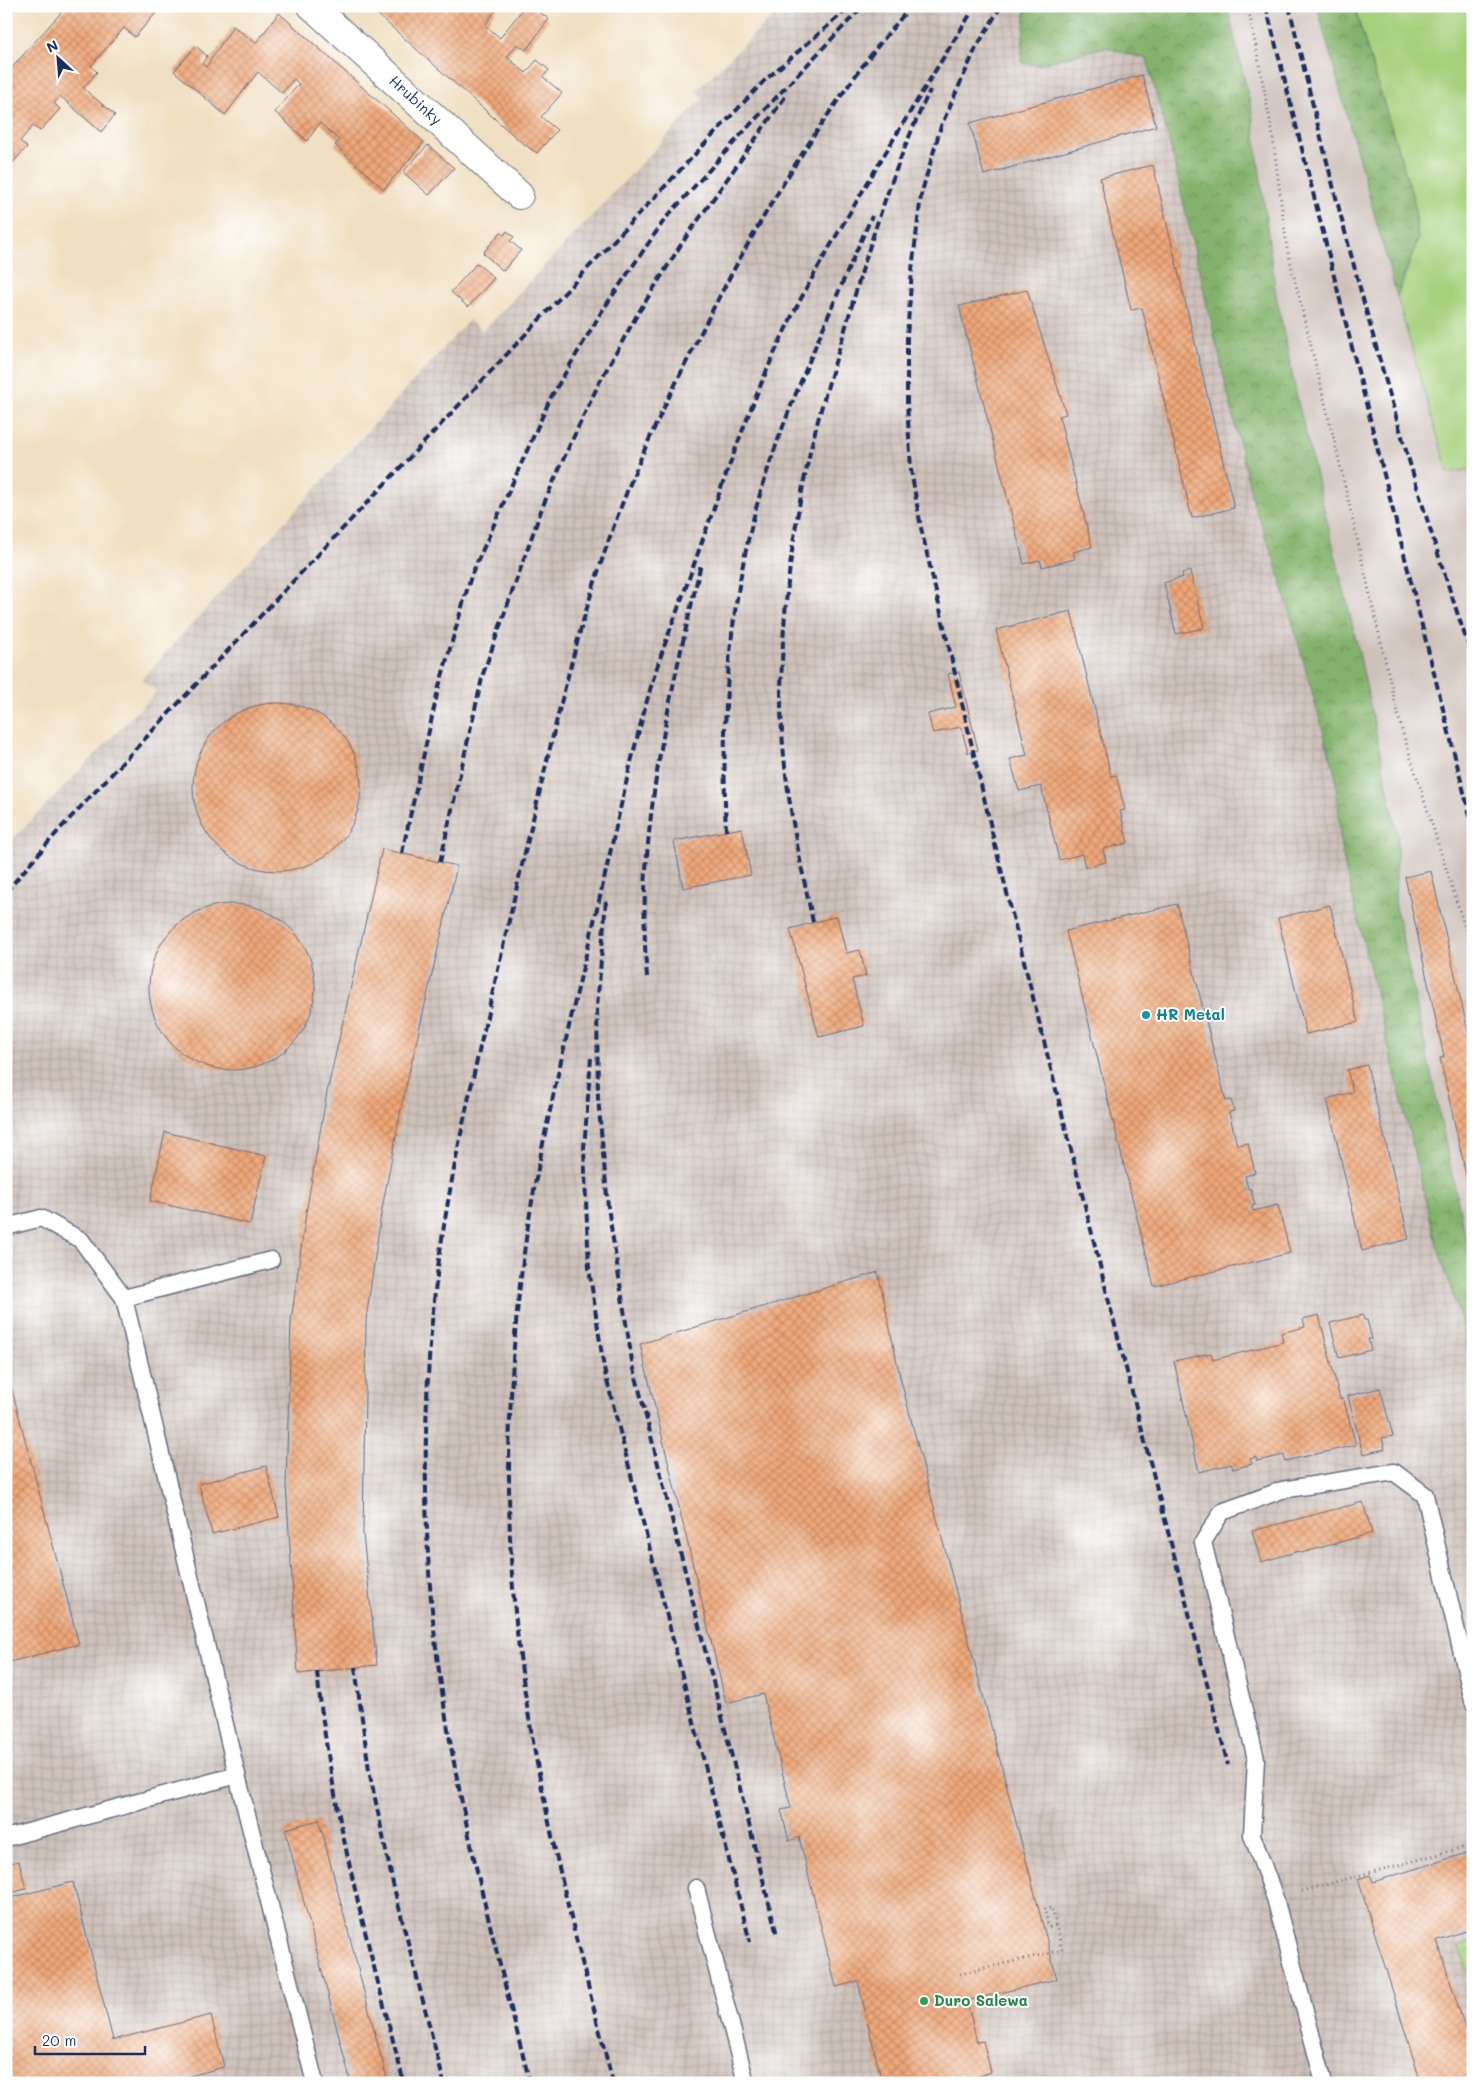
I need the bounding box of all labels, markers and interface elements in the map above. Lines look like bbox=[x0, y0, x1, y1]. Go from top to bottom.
north arrow bbox=[32, 32, 82, 82]
text: N bbox=[43, 35, 61, 57]
street label: Hrubinky bbox=[385, 70, 447, 129]
place label: HR Metal bbox=[1156, 1004, 1225, 1024]
marker: HR Metal bbox=[1140, 1009, 1152, 1021]
place label: Duro Salewa bbox=[934, 1990, 1028, 2010]
marker: Duro Salewa bbox=[918, 1995, 930, 2007]
scale bar bbox=[35, 2024, 145, 2056]
text: 20 m bbox=[42, 2030, 76, 2050]

